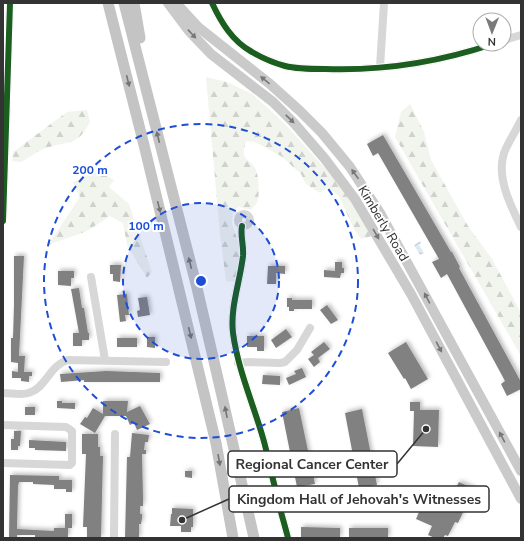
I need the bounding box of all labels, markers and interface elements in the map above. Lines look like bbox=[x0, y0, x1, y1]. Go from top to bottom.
north arrow bbox=[472, 12, 512, 52]
one-way arrow bbox=[187, 29, 197, 39]
text: N bbox=[488, 34, 496, 49]
one-way arrow bbox=[125, 75, 131, 87]
one-way arrow bbox=[259, 76, 270, 85]
one-way arrow bbox=[285, 114, 295, 124]
one-way arrow bbox=[155, 131, 161, 143]
text: 200 m bbox=[72, 162, 108, 178]
one-way arrow bbox=[351, 168, 359, 179]
street label: Kimberly Road bbox=[353, 182, 413, 265]
one-way arrow bbox=[157, 201, 163, 213]
text: 100 m bbox=[128, 218, 164, 234]
one-way arrow bbox=[372, 228, 379, 240]
one-way arrow bbox=[187, 257, 193, 269]
centre of rings bbox=[194, 274, 208, 288]
one-way arrow bbox=[424, 292, 431, 304]
one-way arrow bbox=[187, 328, 193, 340]
one-way arrow bbox=[436, 341, 442, 353]
one-way arrow bbox=[222, 406, 228, 418]
one-way arrow bbox=[499, 431, 506, 443]
callout: Regional Cancer Center bbox=[228, 451, 397, 477]
one-way arrow bbox=[217, 454, 223, 466]
text: Regional Cancer Center bbox=[236, 455, 389, 474]
callout: Kingdom Hall of Jehovah's Witnesses bbox=[229, 486, 489, 512]
text: Kingdom Hall of Jehovah's Witnesses bbox=[237, 490, 481, 509]

